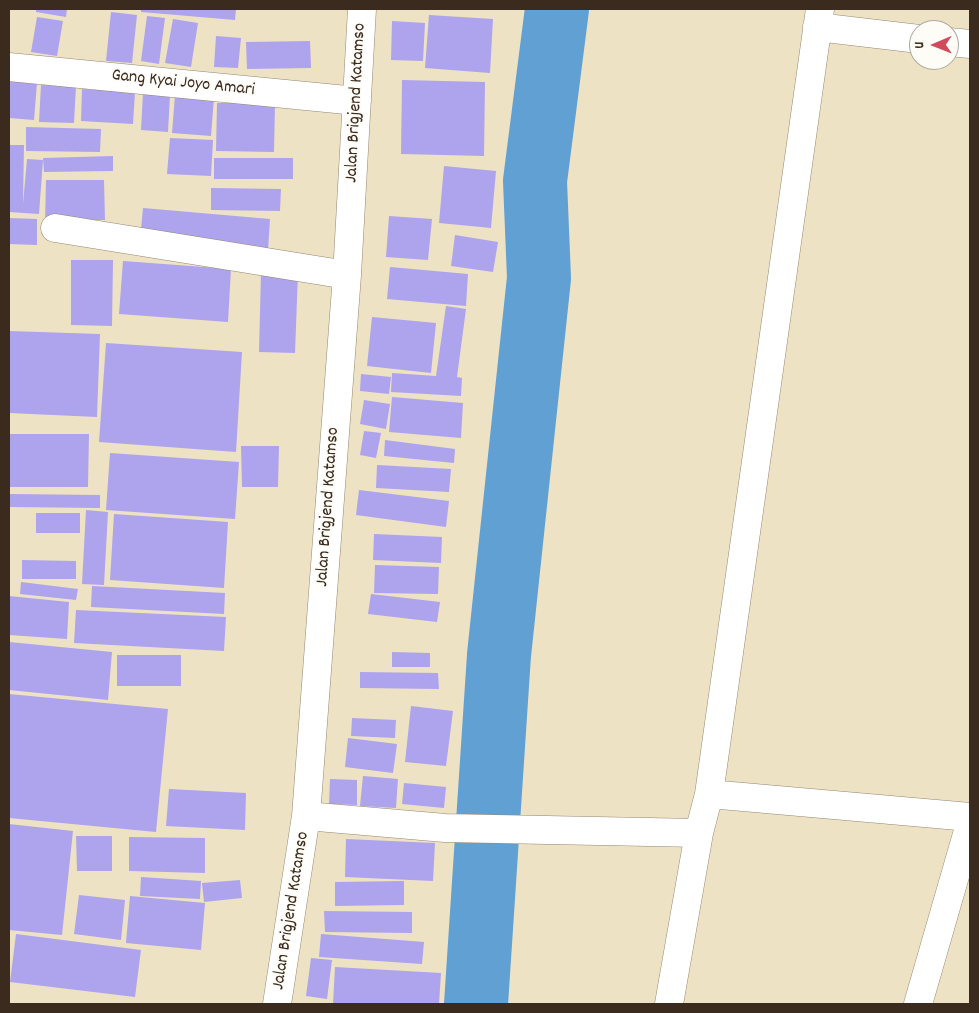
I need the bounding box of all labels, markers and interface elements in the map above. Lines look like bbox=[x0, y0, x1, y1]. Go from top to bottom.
north arrow bbox=[909, 20, 959, 70]
street label: Jalan Brigjend Katamso bbox=[342, 23, 372, 183]
text: U bbox=[910, 42, 930, 49]
street label: Gang Kyai Joyo Amari bbox=[110, 66, 256, 102]
street label: Jalan Brigjend Katamso bbox=[313, 427, 345, 587]
street label: Jalan Brigjend Katamso bbox=[269, 830, 315, 992]

